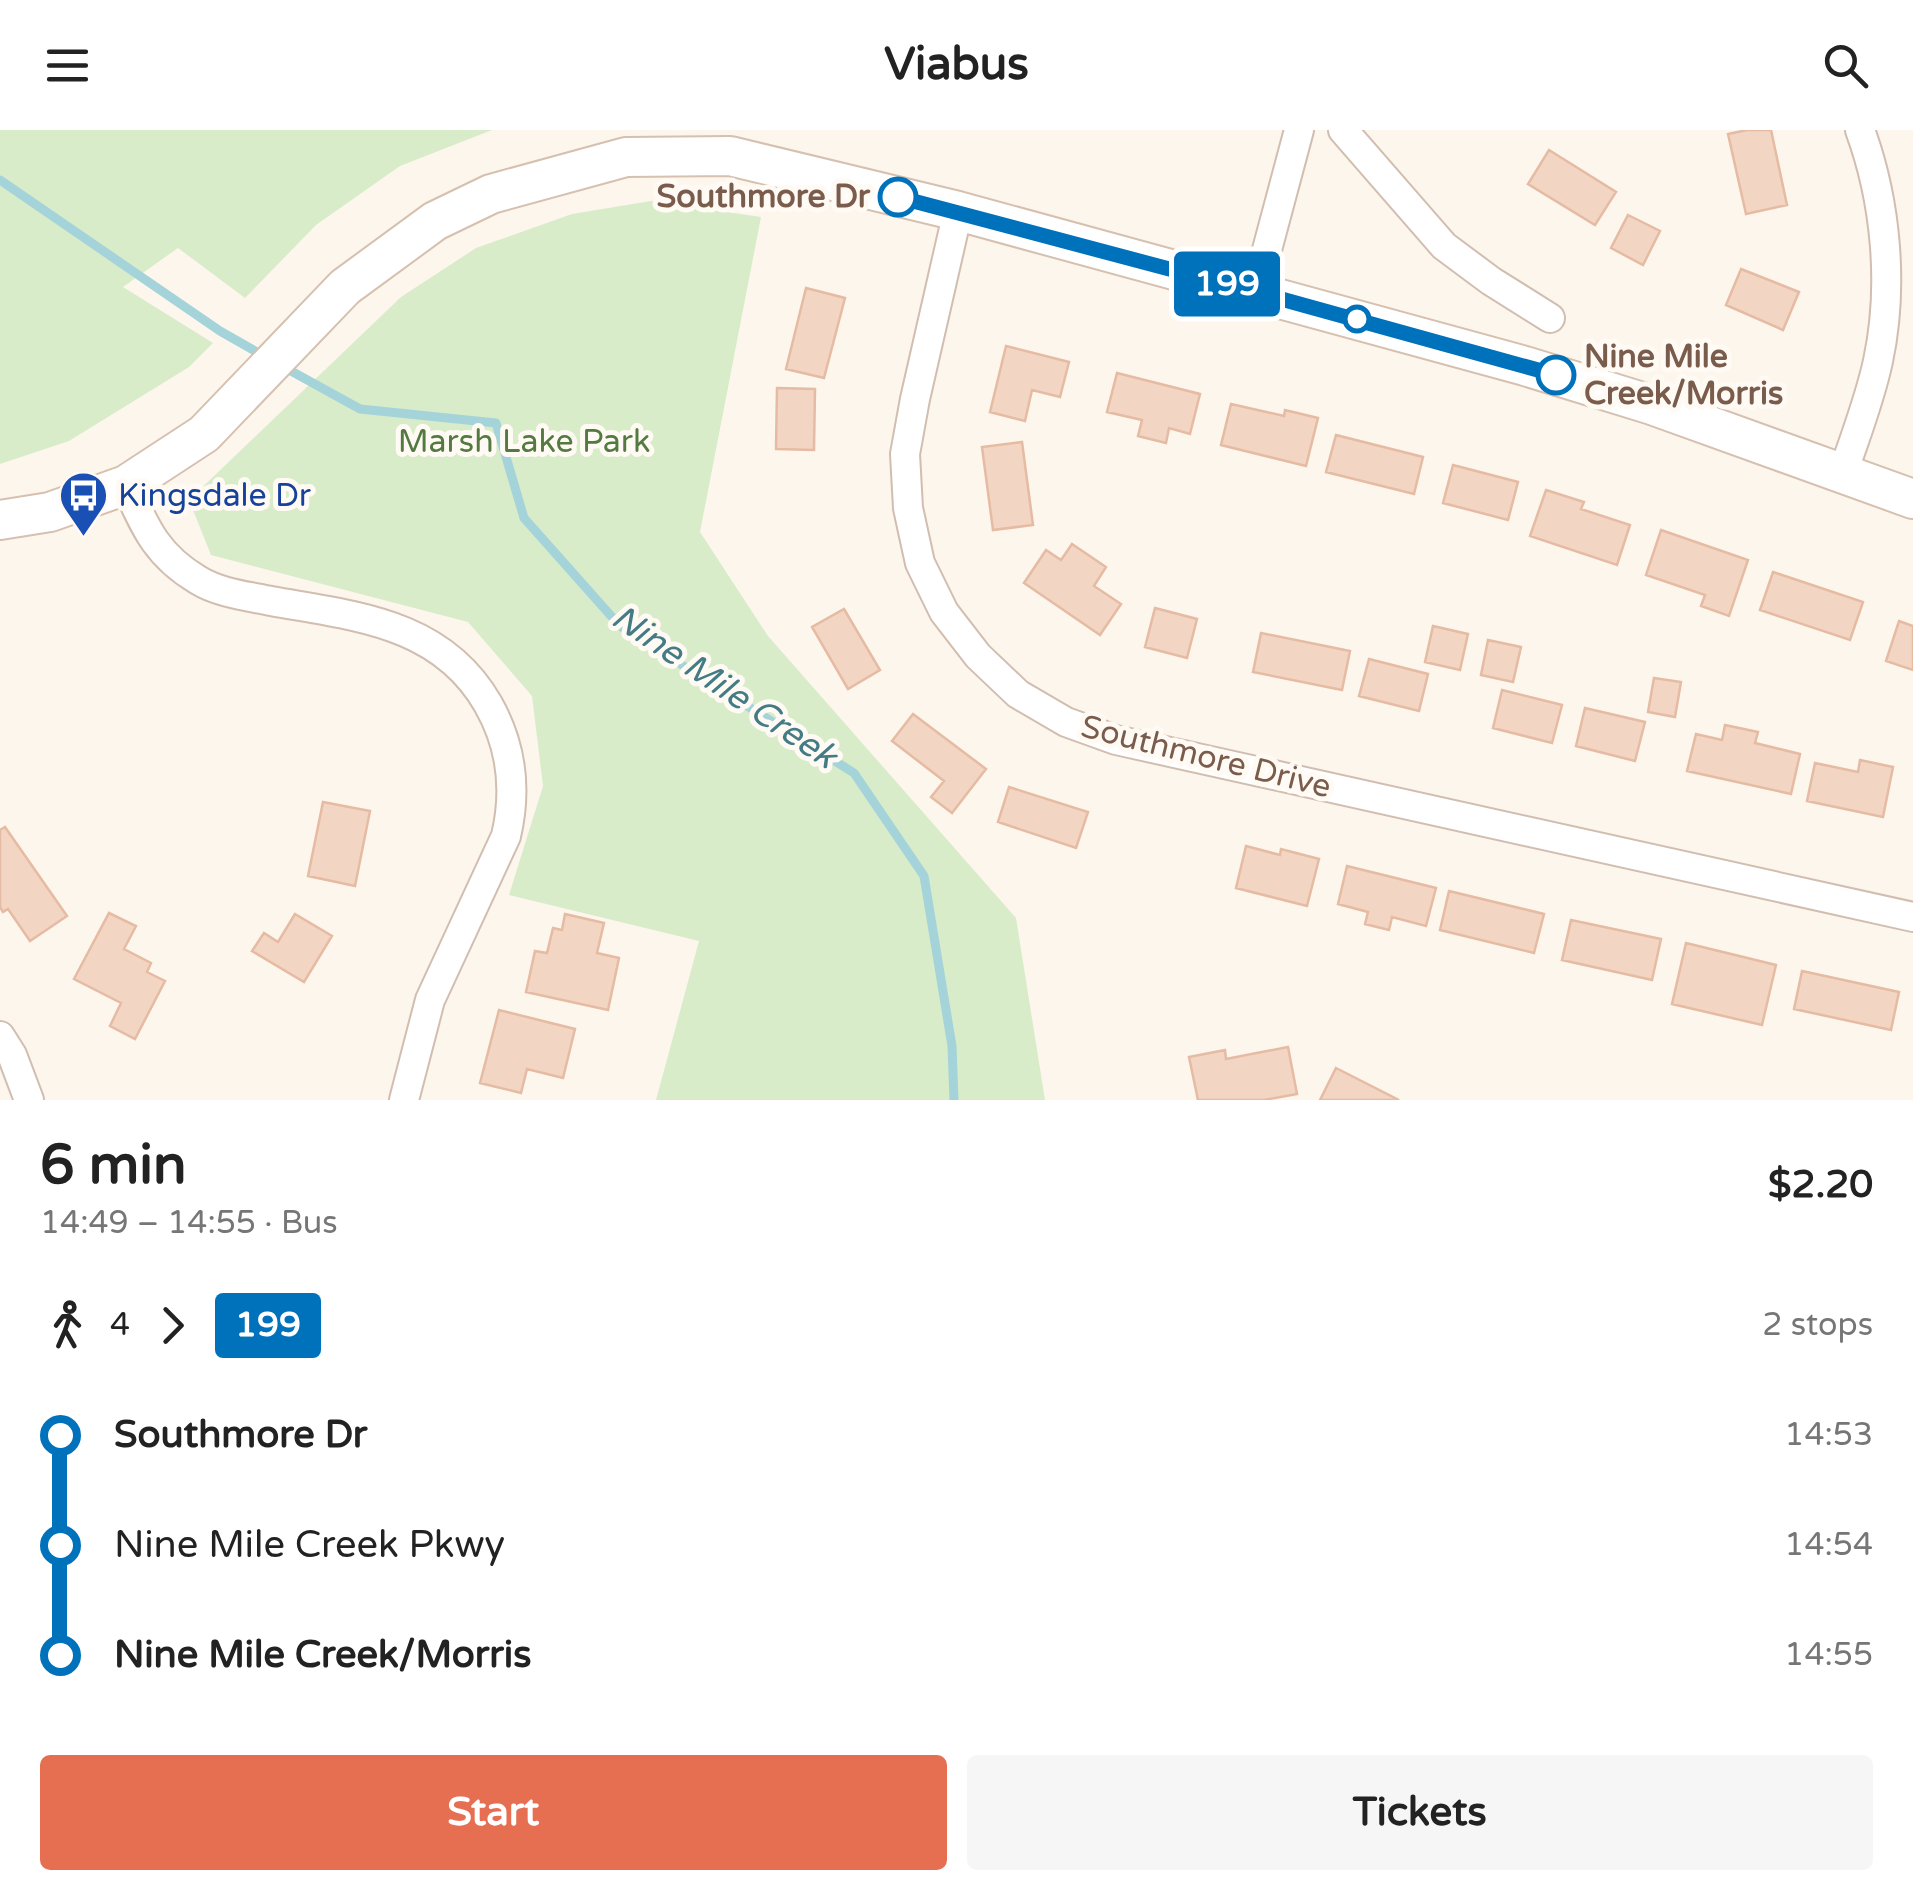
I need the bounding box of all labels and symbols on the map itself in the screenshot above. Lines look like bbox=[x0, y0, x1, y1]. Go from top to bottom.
place label: Southmore Dr bbox=[657, 178, 871, 216]
marker: Southmore Dr bbox=[879, 178, 917, 216]
line badge: 199 bbox=[1170, 252, 1284, 316]
unlabelled marker bbox=[1344, 306, 1370, 332]
place label: Nine Mile Creek/Morris bbox=[1584, 338, 1783, 413]
marker: Nine Mile Creek/Morris bbox=[1537, 356, 1575, 394]
park label: Marsh Lake Park bbox=[398, 423, 650, 461]
bus stop icon: Kingsdale Dr bbox=[57, 470, 109, 538]
place label: Kingsdale Dr bbox=[118, 477, 312, 515]
water label: Nine Mile Creek bbox=[604, 596, 847, 779]
street label: Southmore Drive bbox=[1077, 708, 1335, 806]

